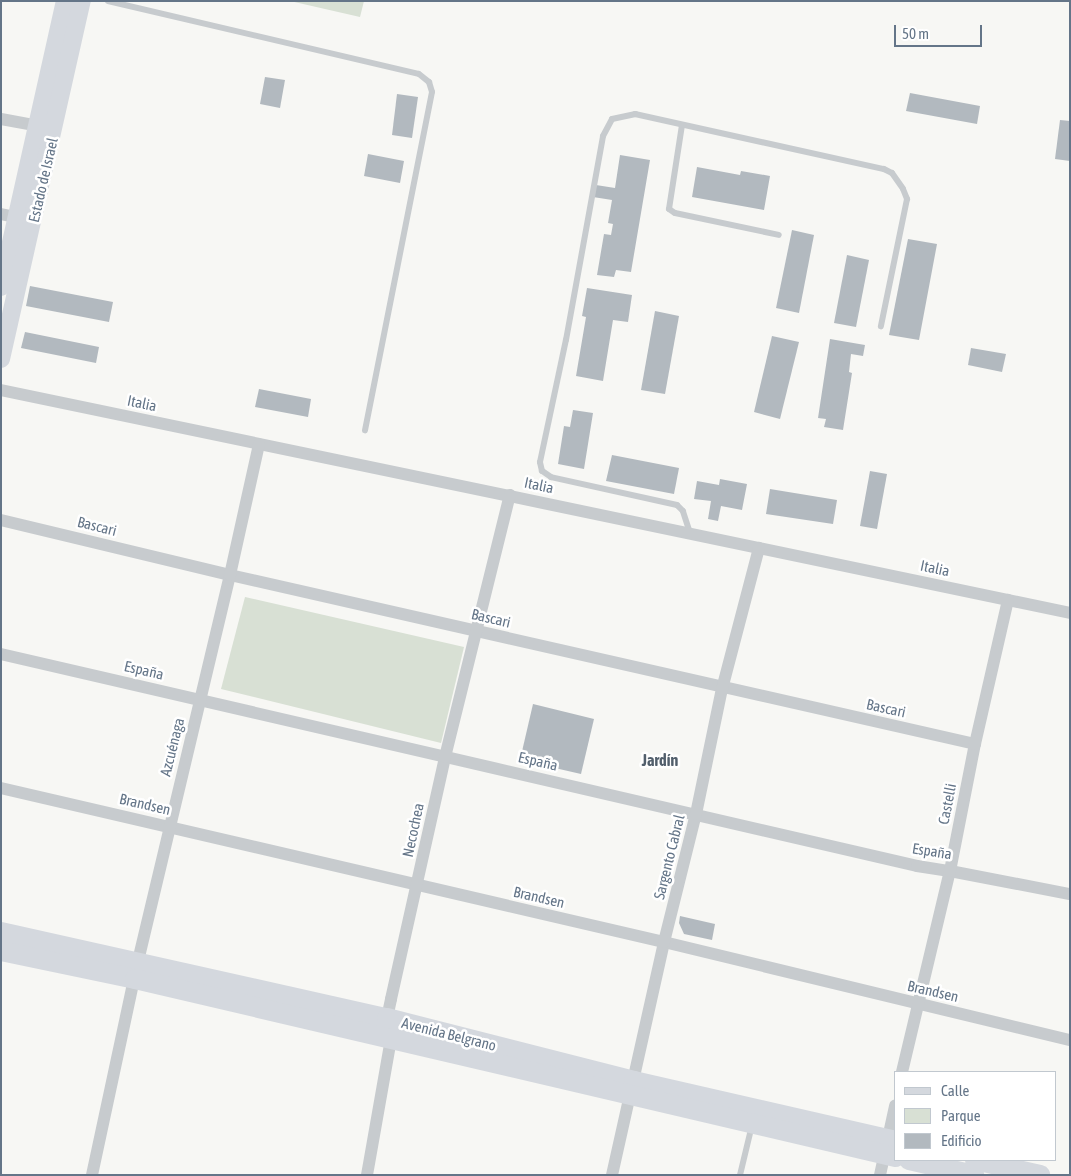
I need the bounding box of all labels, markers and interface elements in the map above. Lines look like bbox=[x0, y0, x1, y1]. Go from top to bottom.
scale bar bbox=[896, 15, 984, 47]
text: 50 m bbox=[902, 25, 929, 42]
street label: Estado de Israel bbox=[25, 136, 61, 224]
street label: Italia bbox=[126, 391, 158, 415]
street label: Italia bbox=[523, 473, 555, 497]
street label: Bascari bbox=[76, 512, 118, 540]
street label: Italia bbox=[919, 556, 951, 580]
street label: Bascari bbox=[470, 605, 512, 631]
street label: España bbox=[122, 657, 166, 683]
street label: Bascari bbox=[865, 695, 907, 721]
street label: Azcuénaga bbox=[156, 716, 188, 778]
street label: España bbox=[516, 748, 560, 774]
district label: Jardín bbox=[642, 750, 678, 770]
street label: Castelli bbox=[934, 782, 960, 826]
street label: Brandsen bbox=[118, 789, 172, 819]
street label: Necochea bbox=[399, 801, 427, 859]
street label: Sargento Cabral bbox=[650, 813, 688, 901]
street label: España bbox=[911, 839, 953, 863]
street label: Brandsen bbox=[512, 882, 566, 912]
street label: Brandsen bbox=[906, 976, 960, 1006]
street label: Avenida Belgrano bbox=[400, 1014, 498, 1054]
legend bbox=[894, 1071, 1056, 1161]
text: Calle bbox=[941, 1082, 969, 1099]
text: Parque bbox=[941, 1107, 981, 1124]
text: Edificio bbox=[941, 1132, 982, 1149]

